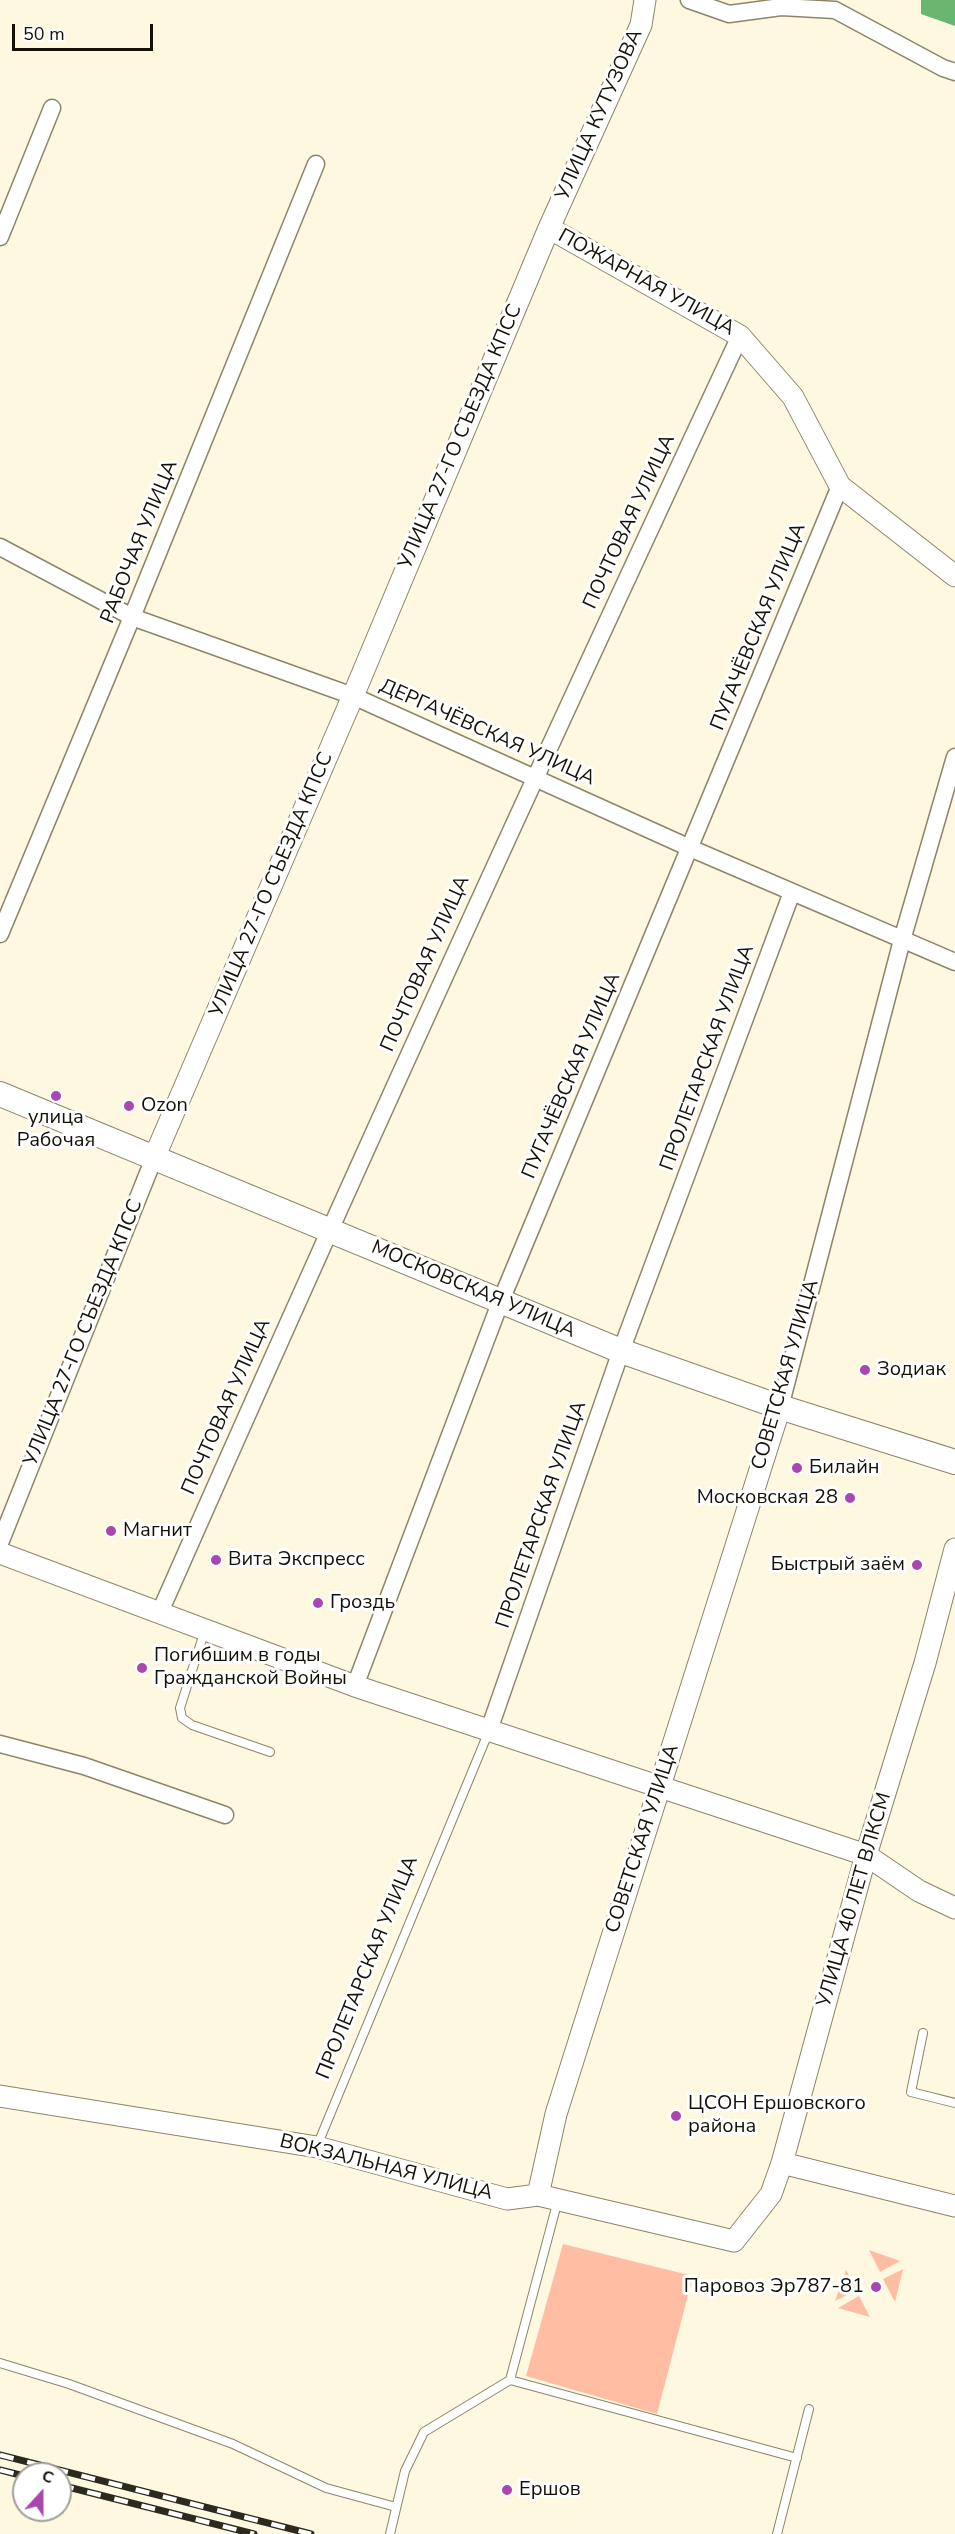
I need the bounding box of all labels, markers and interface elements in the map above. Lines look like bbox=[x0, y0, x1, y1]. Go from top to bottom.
scale bar bbox=[15, 12, 156, 50]
text: 50 m bbox=[23, 22, 65, 46]
street label: УЛИЦА КУТУЗОВА bbox=[551, 26, 649, 204]
street label: ПОЖАРНАЯ УЛИЦА bbox=[554, 225, 738, 341]
street label: УЛИЦА 27-ГО СЪЕЗДА КПСС bbox=[394, 301, 528, 573]
street label: ПОЧТОВАЯ УЛИЦА bbox=[579, 431, 681, 613]
street label: РАБОЧАЯ УЛИЦА bbox=[96, 457, 184, 627]
street label: ПУГАЧЁВСКАЯ УЛИЦА bbox=[706, 520, 812, 734]
street label: ДЕРГАЧЁВСКАЯ УЛИЦА bbox=[376, 675, 598, 791]
street label: УЛИЦА 27-ГО СЪЕЗДА КПСС bbox=[205, 749, 339, 1021]
street label: ПОЧТОВАЯ УЛИЦА bbox=[376, 872, 476, 1056]
street label: ПРОЛЕТАРСКАЯ УЛИЦА bbox=[656, 942, 760, 1174]
street label: ПУГАЧЁВСКАЯ УЛИЦА bbox=[518, 969, 626, 1183]
marker: улица Рабочая bbox=[49, 1089, 63, 1103]
place label: Ozon bbox=[141, 1094, 188, 1118]
marker: Ozon bbox=[122, 1099, 136, 1113]
place label: улица Рабочая bbox=[17, 1106, 95, 1153]
street label: УЛИЦА 27-ГО СЪЕЗДА КПСС bbox=[19, 1196, 149, 1470]
street label: МОСКОВСКАЯ УЛИЦА bbox=[367, 1236, 579, 1344]
street label: СОВЕТСКАЯ УЛИЦА bbox=[747, 1277, 825, 1473]
street label: ПОЧТОВАЯ УЛИЦА bbox=[177, 1315, 277, 1499]
place label: Зодиак bbox=[877, 1358, 946, 1382]
marker: Зодиак bbox=[858, 1363, 872, 1377]
street label: ПРОЛЕТАРСКАЯ УЛИЦА bbox=[492, 1398, 592, 1632]
place label: Билайн bbox=[809, 1456, 880, 1480]
marker: Билайн bbox=[790, 1461, 804, 1475]
place label: Московская 28 bbox=[697, 1486, 838, 1510]
marker: Московская 28 bbox=[843, 1491, 857, 1505]
place label: Магнит bbox=[123, 1519, 192, 1543]
marker: Магнит bbox=[104, 1524, 118, 1538]
place label: Вита Экспресс bbox=[228, 1548, 365, 1572]
marker: Вита Экспресс bbox=[209, 1553, 223, 1567]
place label: Быстрый заём bbox=[771, 1553, 905, 1577]
marker: Быстрый заём bbox=[910, 1558, 924, 1572]
place label: Гроздь bbox=[330, 1591, 395, 1615]
marker: Гроздь bbox=[311, 1596, 325, 1610]
place label: Погибшим в годы Гражданской Войны bbox=[154, 1644, 347, 1691]
marker: Погибшим в годы Гражданской Войны bbox=[135, 1661, 149, 1675]
street label: СОВЕТСКАЯ УЛИЦА bbox=[601, 1742, 685, 1936]
street label: УЛИЦА 40 ЛЕТ ВЛКСМ bbox=[813, 1790, 897, 2010]
street label: ПРОЛЕТАРСКАЯ УЛИЦА bbox=[312, 1853, 424, 2083]
place label: ЦСОН Ершовского района bbox=[688, 2092, 866, 2139]
marker: ЦСОН Ершовского района bbox=[669, 2109, 683, 2123]
street label: ВОКЗАЛЬНАЯ УЛИЦА bbox=[277, 2130, 495, 2206]
place label: Паровоз Эр787-81 bbox=[684, 2275, 864, 2299]
marker: Паровоз Эр787-81 bbox=[869, 2280, 883, 2294]
north arrow bbox=[12, 2462, 72, 2522]
text: С bbox=[39, 2465, 57, 2489]
place label: Ершов bbox=[519, 2478, 581, 2502]
marker: Ершов bbox=[500, 2483, 514, 2497]

